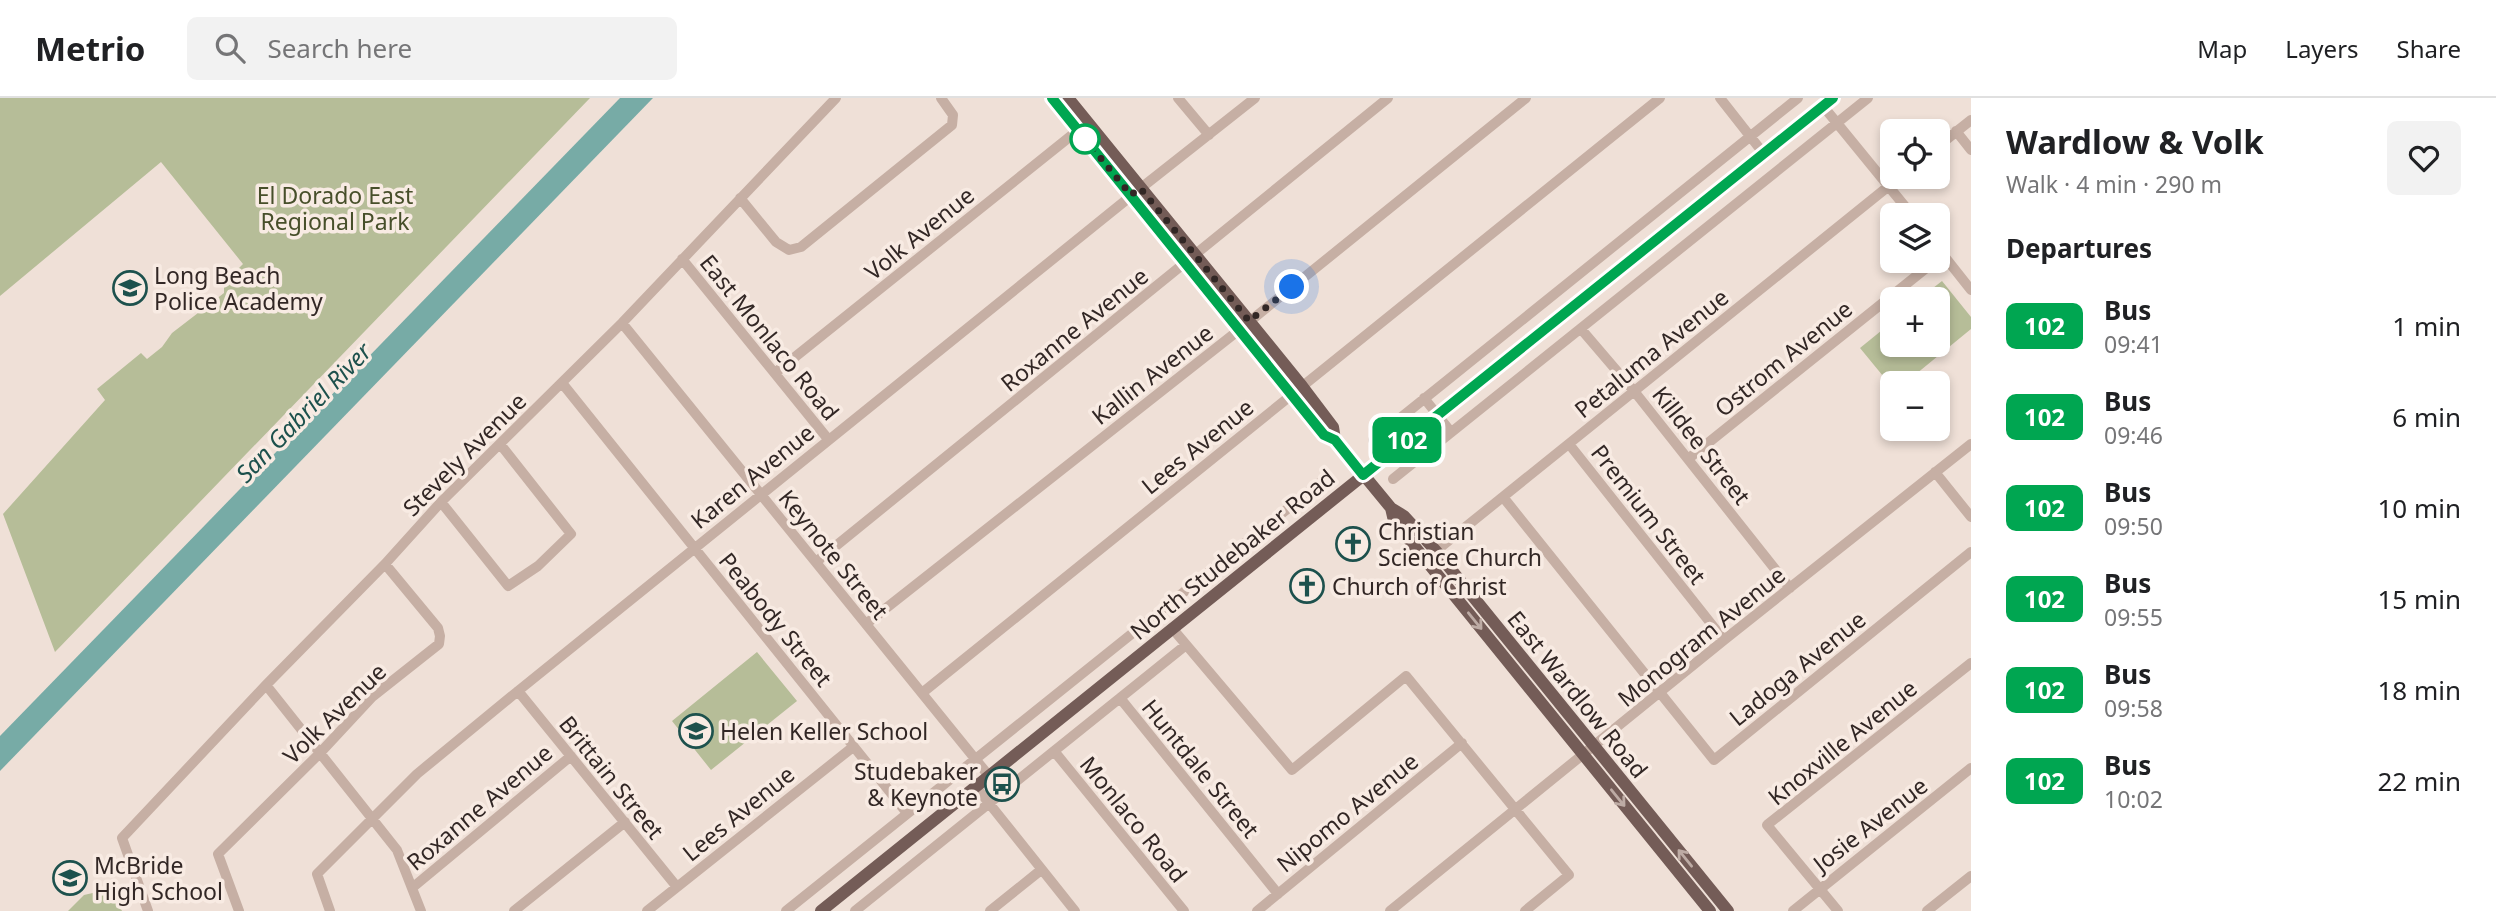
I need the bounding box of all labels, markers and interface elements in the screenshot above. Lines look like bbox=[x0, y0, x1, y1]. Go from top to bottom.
search box bbox=[187, 17, 677, 80]
text: Metrio bbox=[35, 26, 145, 71]
icon: search bbox=[211, 29, 249, 67]
text: Search here bbox=[267, 30, 412, 66]
text: Map bbox=[2197, 32, 2247, 65]
text: Layers bbox=[2285, 32, 2359, 65]
text: Share bbox=[2397, 32, 2461, 65]
map controls bbox=[1880, 119, 1950, 441]
button: locate bbox=[1880, 119, 1950, 189]
text: Wardlow & Volk bbox=[2006, 119, 2264, 164]
button: heart bbox=[2387, 121, 2461, 195]
unlabelled marker bbox=[1070, 124, 1100, 154]
text: Walk · 4 min · 290 m bbox=[2006, 168, 2222, 200]
park label: El Dorado East Regional Park bbox=[257, 179, 413, 237]
street label: Volk Avenue bbox=[858, 179, 980, 287]
button: layers bbox=[1880, 203, 1950, 273]
text: Departures bbox=[2006, 230, 2152, 266]
street label: East Monlaco Road bbox=[693, 247, 847, 427]
place label: Long Beach Police Academy bbox=[154, 259, 323, 317]
street label: Roxanne Avenue bbox=[994, 260, 1154, 398]
school or university icon: Long Beach Police Academy bbox=[111, 269, 149, 307]
your location bbox=[1274, 269, 1309, 304]
street label: Petaluma Avenue bbox=[1567, 281, 1735, 425]
button: + bbox=[1880, 287, 1950, 357]
text: Bus bbox=[2104, 292, 2151, 328]
street label: Ostrom Avenue bbox=[1707, 293, 1859, 423]
text: 1 min bbox=[2392, 308, 2461, 344]
text: 102 bbox=[2024, 309, 2065, 342]
street label: Kallin Avenue bbox=[1085, 316, 1219, 432]
text: 09:41 bbox=[2104, 328, 2163, 360]
water label: San Gabriel River bbox=[228, 334, 379, 489]
button: − bbox=[1880, 371, 1950, 441]
street label: Killdee Street bbox=[1646, 379, 1758, 511]
text: Bus bbox=[2104, 383, 2151, 419]
street label: Stevely Avenue bbox=[395, 385, 533, 523]
street label: Lees Avenue bbox=[1134, 391, 1260, 501]
text: 6 min bbox=[2392, 399, 2461, 435]
text: 102 bbox=[2024, 400, 2065, 433]
street label: Karen Avenue bbox=[684, 416, 820, 536]
line badge: 102 bbox=[1367, 417, 1447, 463]
text: 09:46 bbox=[2104, 419, 2163, 451]
text: 102 bbox=[1386, 423, 1428, 456]
street label: Premium Street bbox=[1584, 437, 1714, 591]
street label: North Studebaker Road bbox=[1123, 461, 1341, 647]
text: Bus bbox=[2104, 474, 2151, 510]
street label: Keynote Street bbox=[772, 482, 896, 626]
text: 10 min bbox=[2377, 490, 2461, 526]
text: 102 bbox=[2024, 491, 2065, 524]
text: 09:50 bbox=[2104, 510, 2163, 542]
place label: Christian Science Church bbox=[1378, 515, 1542, 573]
church icon: Christian Science Church bbox=[1334, 525, 1372, 563]
street label: Peabody Street bbox=[712, 545, 840, 693]
street label: Monogram Avenue bbox=[1610, 558, 1792, 714]
text: Bus bbox=[2104, 565, 2151, 601]
church icon: Church of Christ bbox=[1288, 567, 1326, 605]
place label: Church of Christ bbox=[1332, 570, 1507, 602]
text: 15 min bbox=[2377, 581, 2461, 617]
text: 102 bbox=[2024, 582, 2065, 615]
text: 09:55 bbox=[2104, 601, 2163, 633]
street label: Ladoga Avenue bbox=[1722, 603, 1872, 733]
street label: East Wardlow Road bbox=[1501, 604, 1655, 784]
one-way arrow bbox=[1467, 611, 1483, 629]
street label: Volk Avenue bbox=[275, 656, 393, 770]
text: Bus bbox=[2104, 656, 2151, 692]
street label: Knoxville Avenue bbox=[1761, 672, 1923, 812]
text: 18 min bbox=[2377, 672, 2461, 708]
text: 102 bbox=[2024, 673, 2065, 706]
street label: Huntdale Street bbox=[1135, 692, 1267, 844]
text: 09:58 bbox=[2104, 692, 2163, 724]
street label: Brittain Street bbox=[552, 709, 672, 845]
school or university icon: Helen Keller School bbox=[677, 712, 715, 750]
place label: Helen Keller School bbox=[720, 715, 928, 747]
street label: Roxanne Avenue bbox=[399, 737, 559, 877]
street label: Nipomo Avenue bbox=[1269, 745, 1425, 879]
text: Bus bbox=[2104, 747, 2151, 783]
street label: Monlaco Road bbox=[1073, 749, 1195, 889]
place label: Studebaker & Keynote bbox=[854, 755, 979, 813]
street label: Lees Avenue bbox=[675, 758, 801, 868]
text: 22 min bbox=[2377, 763, 2461, 799]
text: 102 bbox=[2024, 764, 2065, 797]
bus stop icon: Studebaker & Keynote bbox=[983, 765, 1021, 803]
street label: Josie Avenue bbox=[1805, 769, 1934, 880]
text: 10:02 bbox=[2104, 783, 2163, 815]
one-way arrow bbox=[1610, 788, 1626, 806]
place label: McBride High School bbox=[94, 849, 223, 907]
one-way arrow bbox=[1677, 850, 1692, 868]
school or university icon: McBride High School bbox=[51, 859, 89, 897]

